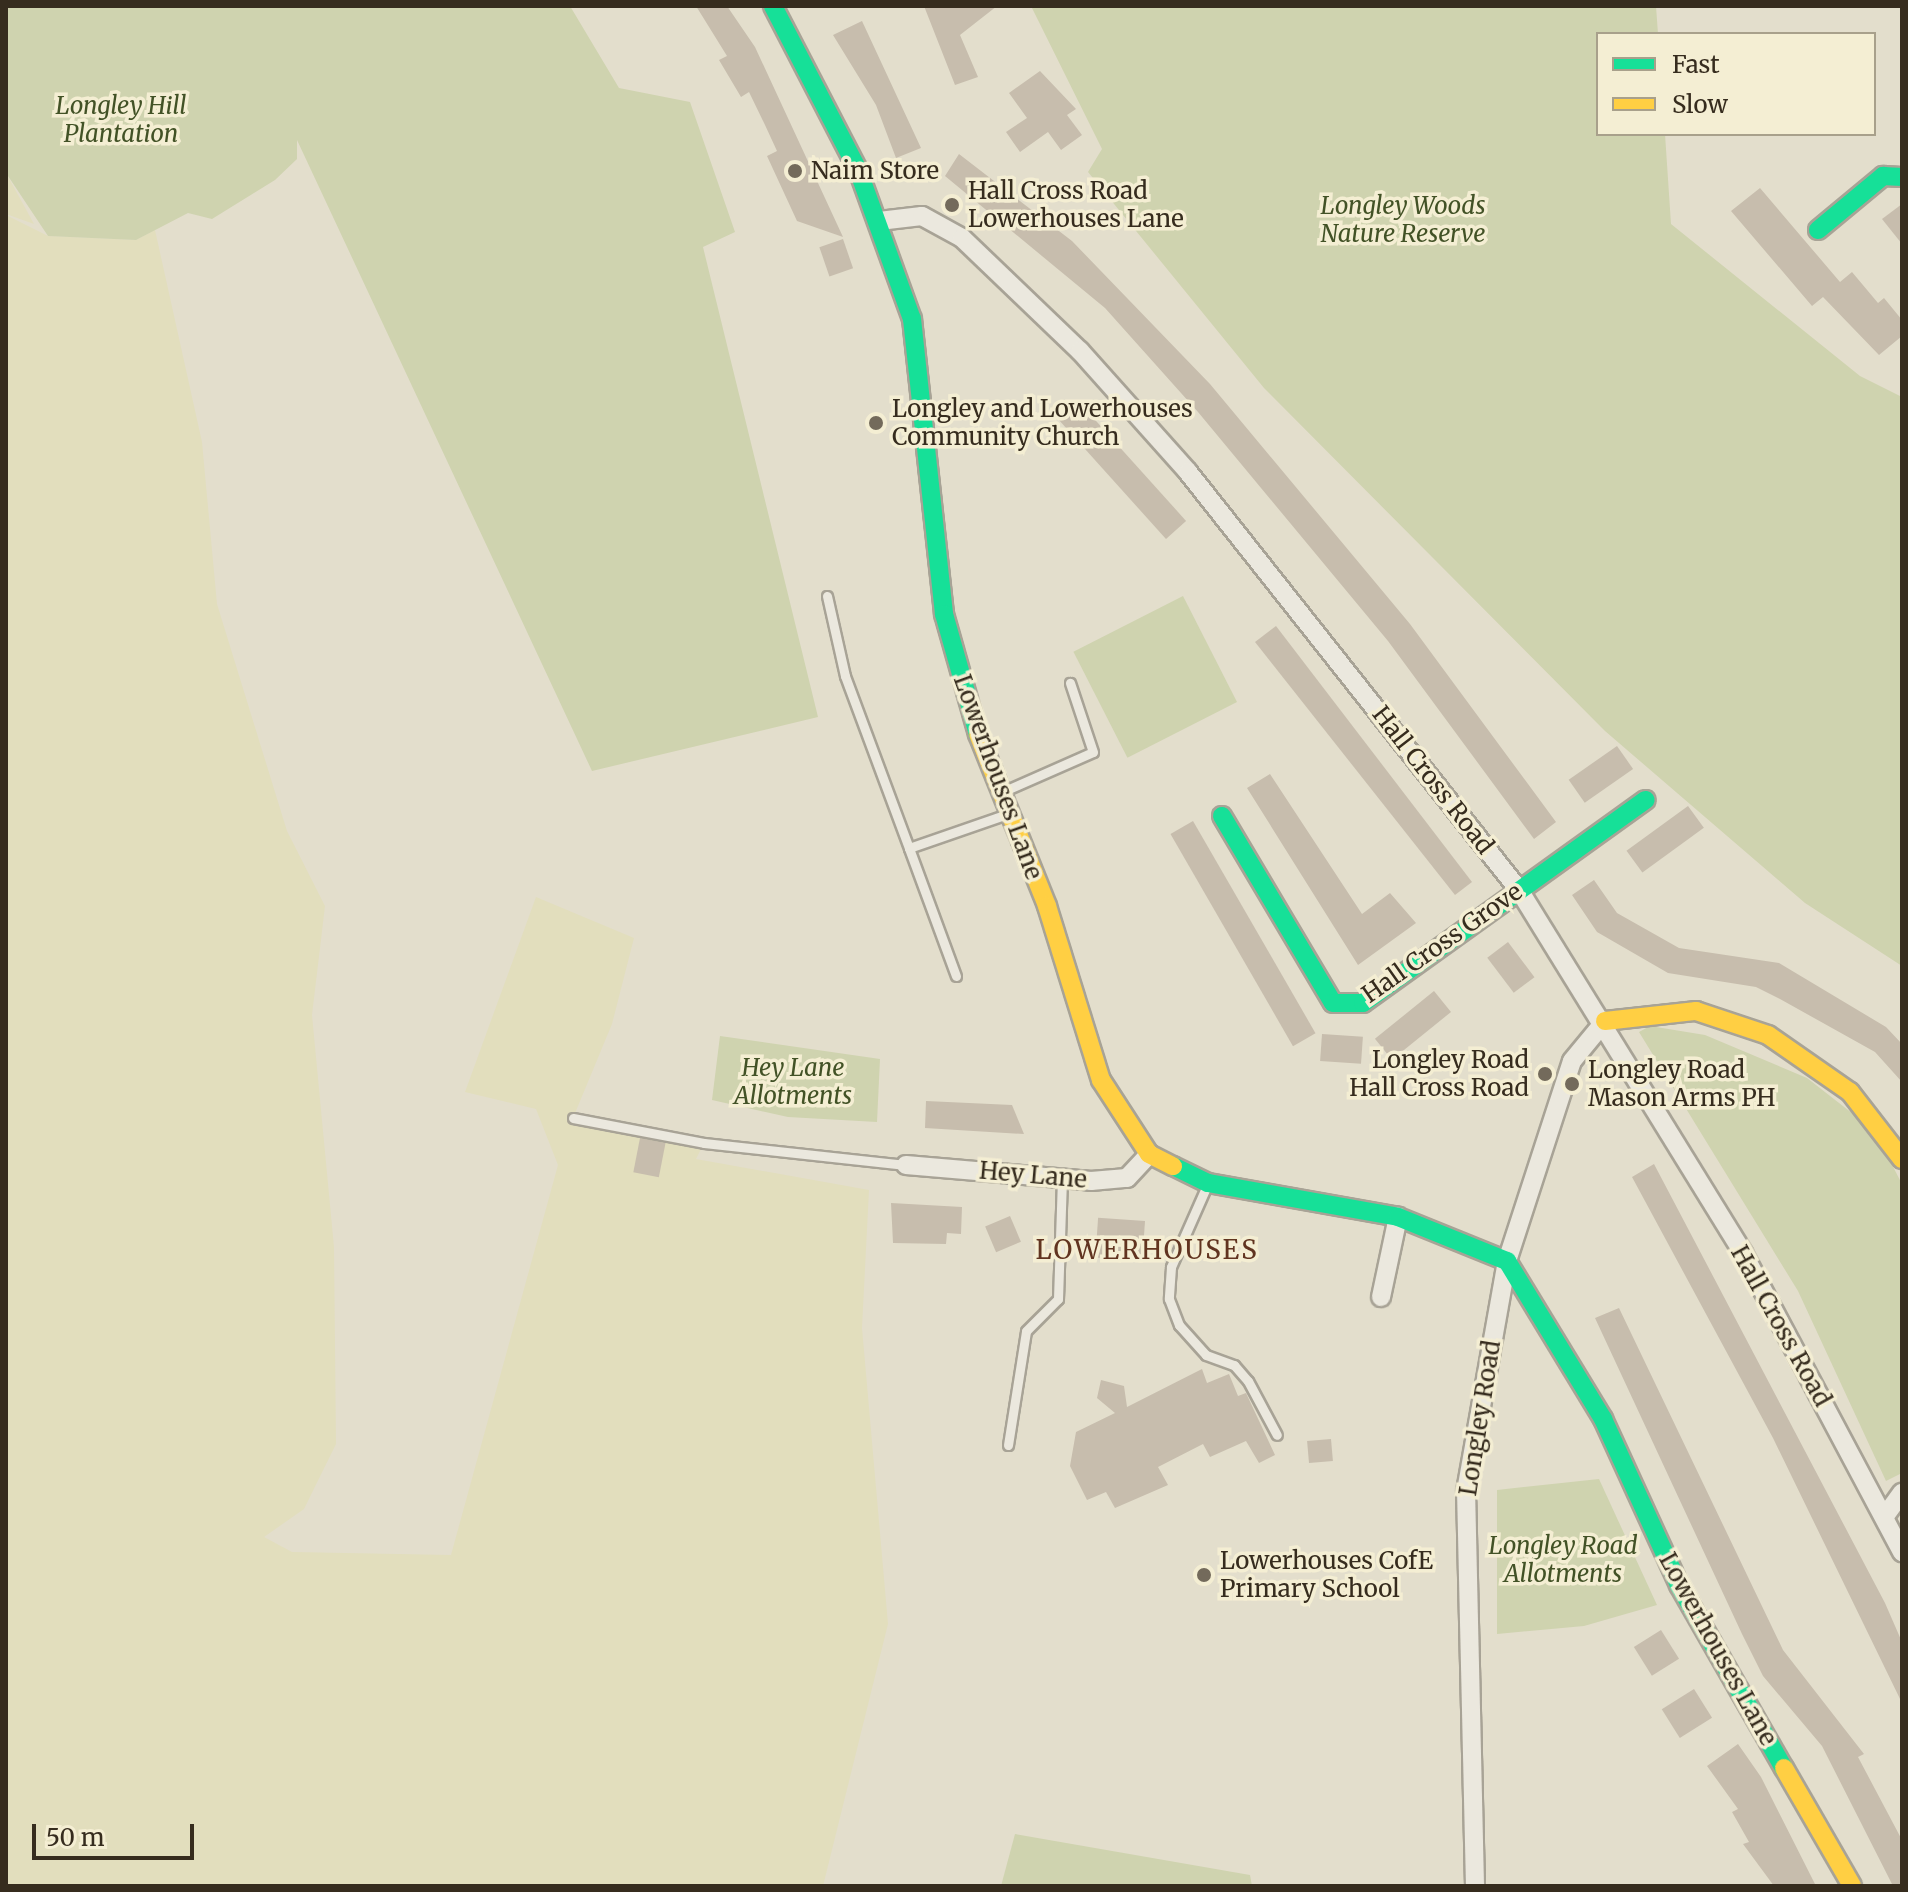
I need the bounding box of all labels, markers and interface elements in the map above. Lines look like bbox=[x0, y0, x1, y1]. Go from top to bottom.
legend bbox=[1596, 32, 1876, 136]
text: Fast bbox=[1672, 49, 1720, 80]
text: Slow bbox=[1672, 89, 1728, 120]
park label: Longley Hill Plantation bbox=[55, 92, 187, 148]
place label: Naim Store bbox=[811, 157, 939, 185]
marker: Naim Store bbox=[786, 162, 804, 180]
place label: Hall Cross Road Lowerhouses Lane bbox=[968, 177, 1184, 233]
park label: Longley Woods Nature Reserve bbox=[1321, 192, 1485, 248]
marker: Hall Cross Road Lowerhouses Lane bbox=[943, 196, 961, 214]
place label: Longley and Lowerhouses Community Church bbox=[892, 395, 1193, 451]
marker: Longley and Lowerhouses Community Church bbox=[867, 414, 885, 432]
street label: Lowerhouses Lane bbox=[948, 671, 1048, 883]
street label: Hall Cross Road bbox=[1366, 700, 1500, 860]
street label: Hall Cross Grove bbox=[1357, 877, 1527, 1009]
place label: Longley Road Hall Cross Road bbox=[1349, 1046, 1529, 1102]
park label: Hey Lane Allotments bbox=[734, 1054, 852, 1110]
place label: Longley Road Mason Arms PH bbox=[1588, 1056, 1776, 1112]
marker: Longley Road Hall Cross Road bbox=[1536, 1065, 1554, 1083]
marker: Longley Road Mason Arms PH bbox=[1563, 1075, 1581, 1093]
street label: Hey Lane bbox=[978, 1156, 1088, 1194]
district label: LOWERHOUSES bbox=[1035, 1234, 1259, 1266]
street label: Hall Cross Road bbox=[1725, 1240, 1837, 1412]
street label: Longley Road bbox=[1453, 1338, 1507, 1498]
park label: Longley Road Allotments bbox=[1488, 1532, 1638, 1588]
place label: Lowerhouses CofE Primary School bbox=[1220, 1547, 1433, 1603]
street label: Lowerhouses Lane bbox=[1653, 1548, 1783, 1750]
marker: Lowerhouses CofE Primary School bbox=[1195, 1566, 1213, 1584]
scale bar bbox=[36, 1808, 198, 1858]
text: 50 m bbox=[46, 1822, 105, 1853]

